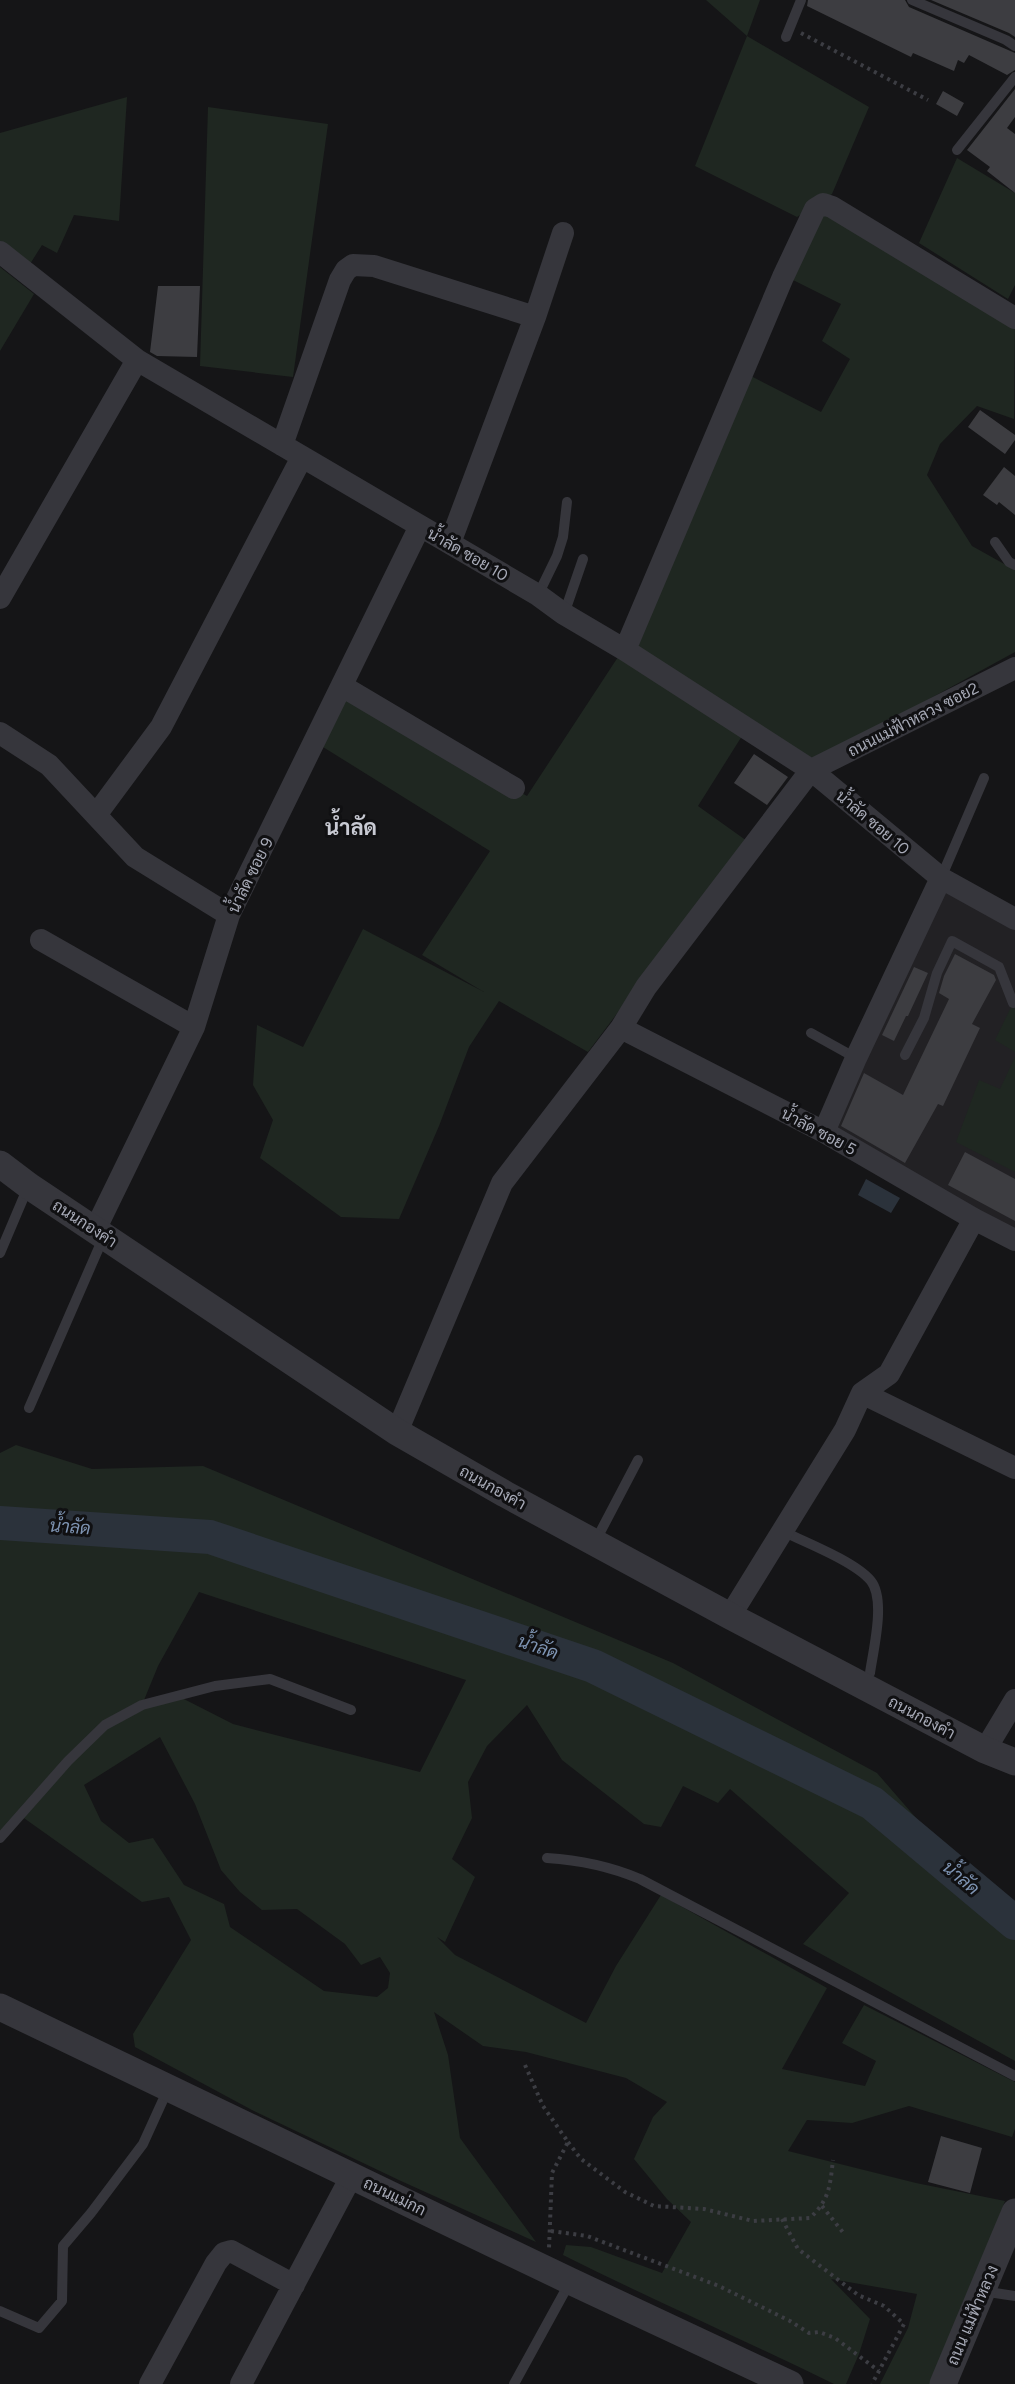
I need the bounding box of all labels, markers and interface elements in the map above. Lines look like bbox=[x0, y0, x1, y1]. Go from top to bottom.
street label: น้ำลัด ซอย 10 bbox=[424, 519, 514, 585]
street label: ถนนแม่ฟ้าหลวง ซอย2 bbox=[844, 677, 982, 761]
street label: น้ำลัด ซอย 10 bbox=[832, 782, 916, 859]
district label: น้ำลัด bbox=[325, 808, 377, 841]
street label: น้ำลัด ซอย 9 bbox=[219, 832, 277, 916]
street label: น้ำลัด ซอย 5 bbox=[778, 1099, 862, 1159]
street label: ถนนกองคำ bbox=[49, 1196, 121, 1251]
street label: ถนนกองคำ bbox=[456, 1461, 529, 1513]
water label: น้ำลัด bbox=[49, 1510, 92, 1539]
water label: น้ำลัด bbox=[515, 1625, 563, 1664]
street label: ถนนกองคำ bbox=[885, 1692, 958, 1743]
water label: น้ำลัด bbox=[938, 1852, 987, 1900]
street label: ถนนแม่กก bbox=[360, 2172, 430, 2220]
street label: ถนน แม่ฟ้าหลวง bbox=[942, 2262, 1002, 2368]

